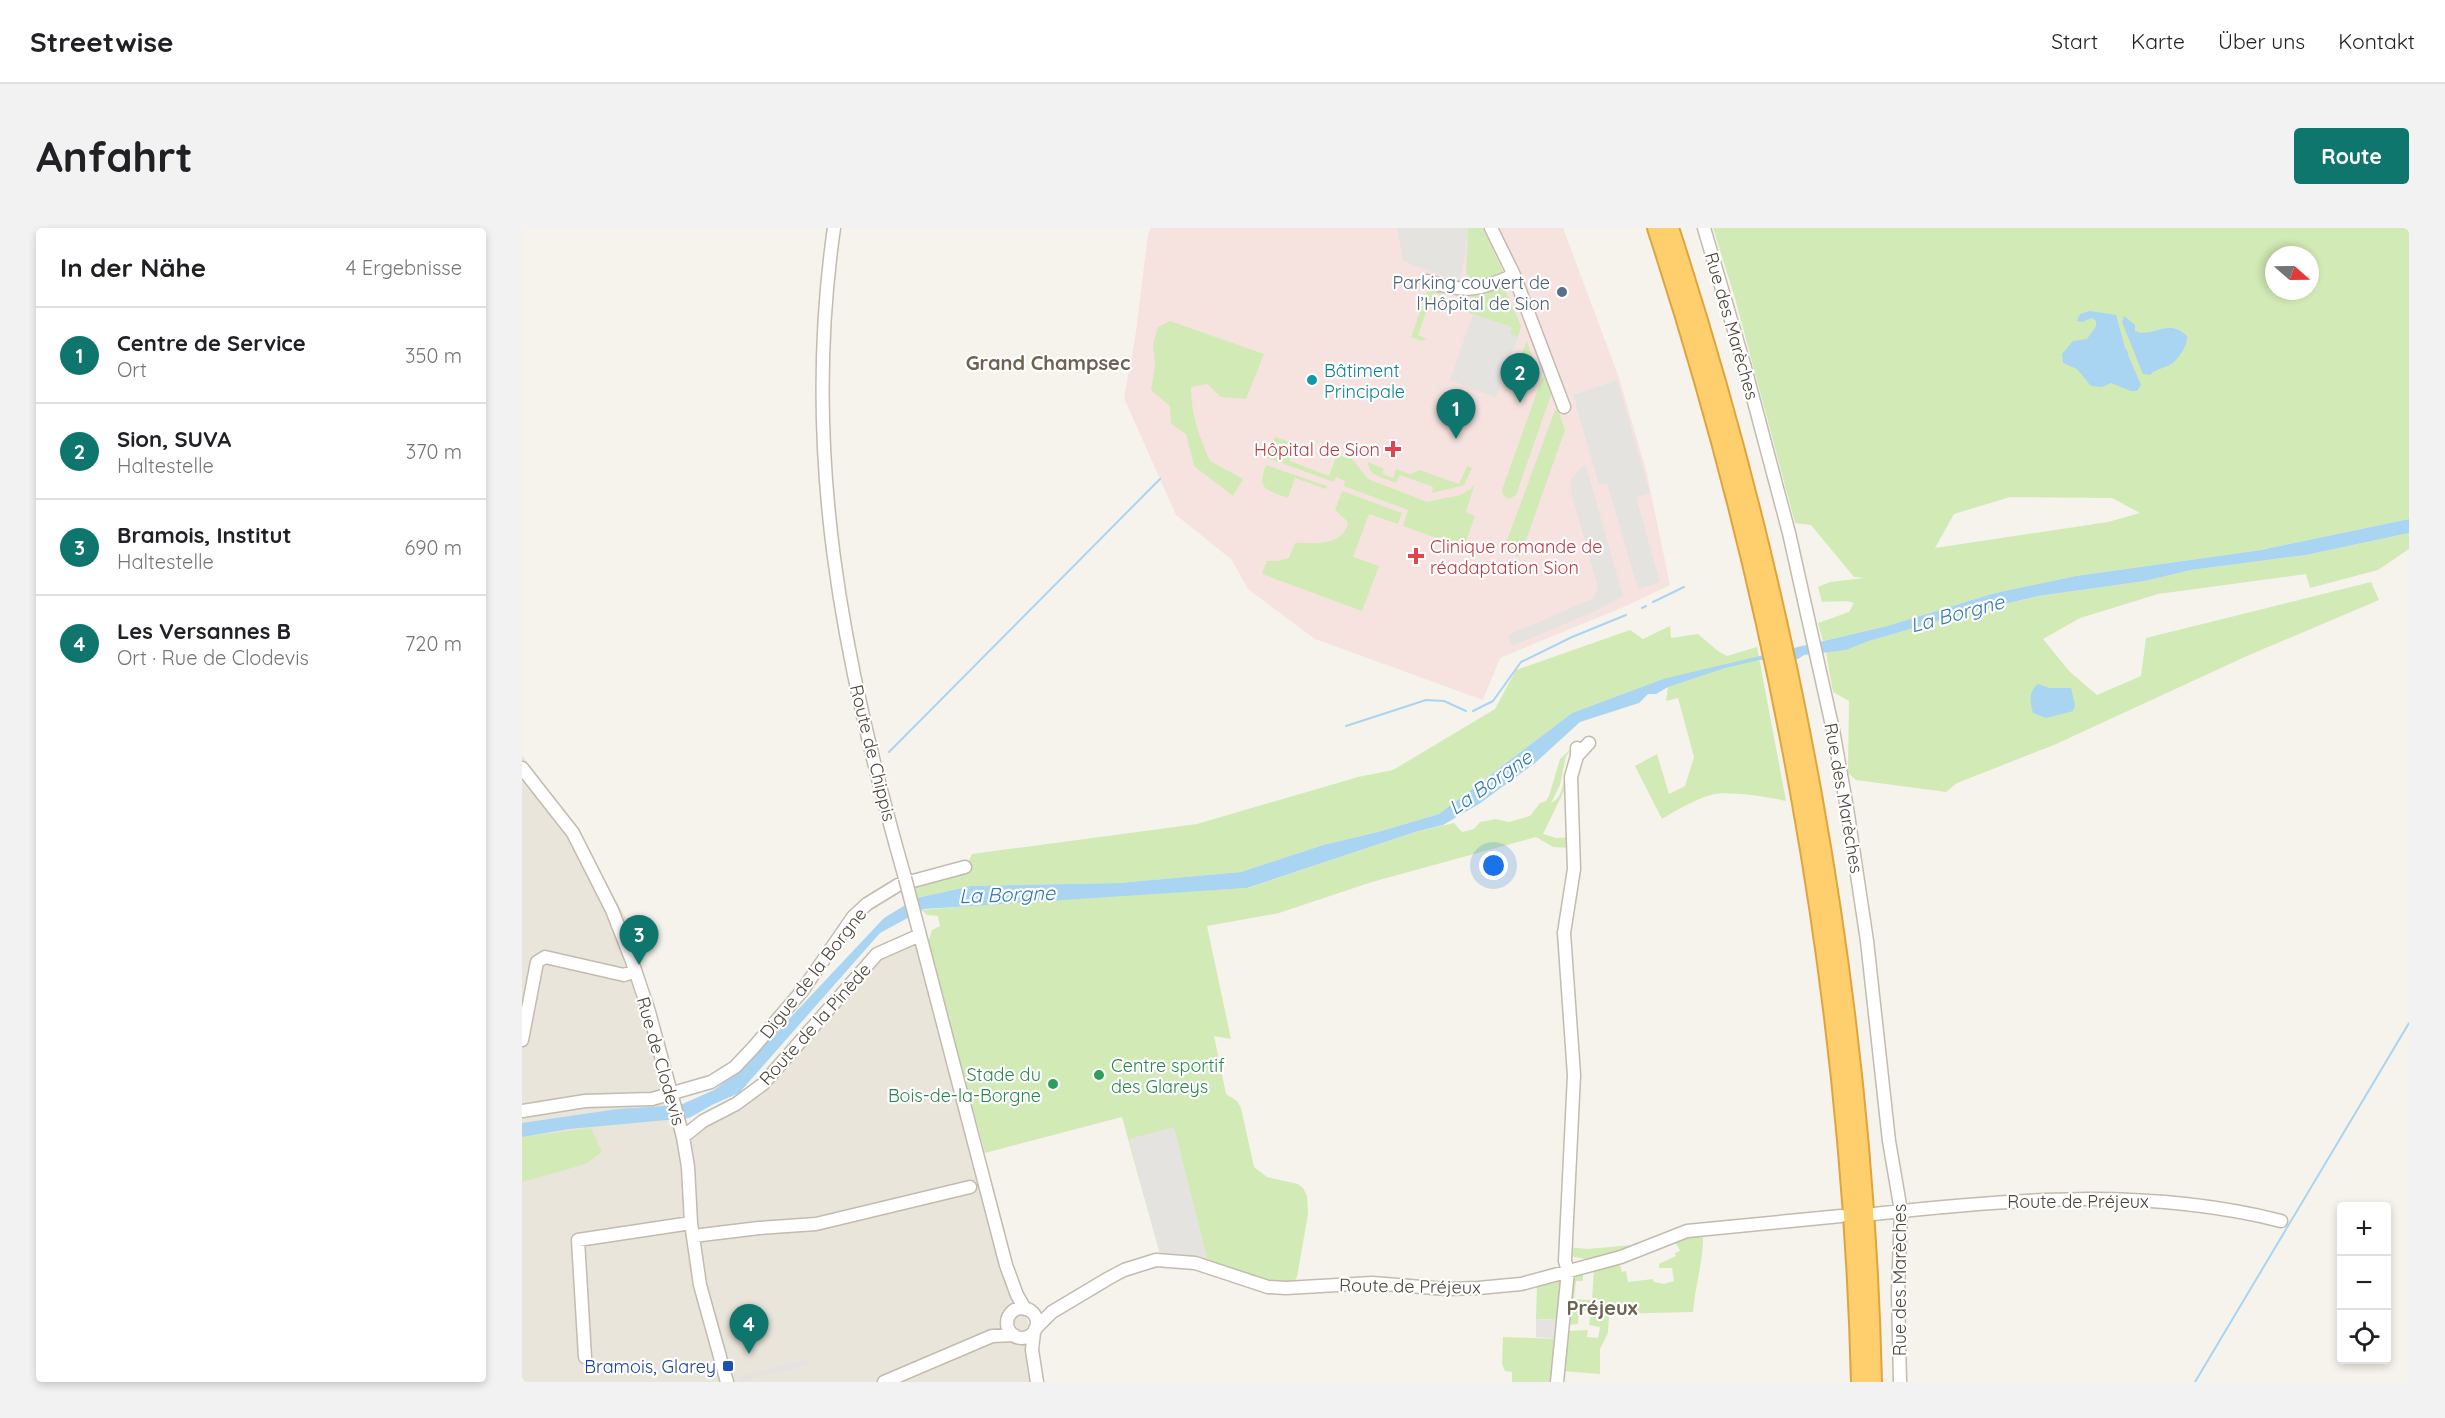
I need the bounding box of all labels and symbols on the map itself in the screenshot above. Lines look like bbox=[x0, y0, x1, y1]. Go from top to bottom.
north arrow bbox=[2265, 246, 2319, 300]
street label: Rue des Marèches bbox=[1700, 250, 1764, 402]
place label: Parking couvert de l’Hôpital de Sion bbox=[1392, 271, 1550, 315]
marker: Parking couvert de l’Hôpital de Sion bbox=[1555, 285, 1569, 299]
district label: Grand Champsec bbox=[966, 350, 1130, 375]
pin: 2 bbox=[1500, 354, 1540, 403]
place label: Bâtiment Principale bbox=[1324, 359, 1405, 403]
marker: Bâtiment Principale bbox=[1305, 373, 1319, 387]
pin: 1 bbox=[1436, 390, 1476, 439]
place label: Hôpital de Sion bbox=[1254, 438, 1380, 461]
marker: Hôpital de Sion bbox=[1384, 440, 1402, 458]
place label: Clinique romande de réadaptation Sion bbox=[1430, 535, 1602, 579]
marker: Clinique romande de réadaptation Sion bbox=[1407, 547, 1425, 565]
water label: La Borgne bbox=[1907, 588, 2007, 638]
street label: Route de Chippis bbox=[845, 682, 901, 824]
street label: Rue des Marèches bbox=[1819, 721, 1869, 875]
water label: La Borgne bbox=[1443, 744, 1537, 820]
your location bbox=[1479, 851, 1508, 880]
water label: La Borgne bbox=[959, 880, 1056, 908]
street label: Digue de la Borgne bbox=[755, 903, 871, 1043]
pin: 3 bbox=[620, 916, 658, 965]
street label: Route de la Pinède bbox=[754, 958, 876, 1090]
street label: Rue de Clodevis bbox=[632, 994, 690, 1128]
place label: Centre sportif des Glareys bbox=[1111, 1054, 1225, 1098]
place label: Stade du Bois-de-la-Borgne bbox=[888, 1063, 1041, 1107]
marker: Centre sportif des Glareys bbox=[1092, 1068, 1106, 1082]
marker: Stade du Bois-de-la-Borgne bbox=[1046, 1077, 1060, 1091]
street label: Route de Préjeux bbox=[2007, 1190, 2149, 1213]
street label: Rue des Marèches bbox=[1888, 1204, 1911, 1356]
street label: Route de Préjeux bbox=[1339, 1273, 1481, 1299]
district label: Préjeux bbox=[1567, 1295, 1638, 1320]
pin: 4 bbox=[730, 1304, 768, 1354]
place label: Bramois, Glarey bbox=[584, 1355, 716, 1378]
marker: Bramois, Glarey bbox=[721, 1359, 735, 1373]

